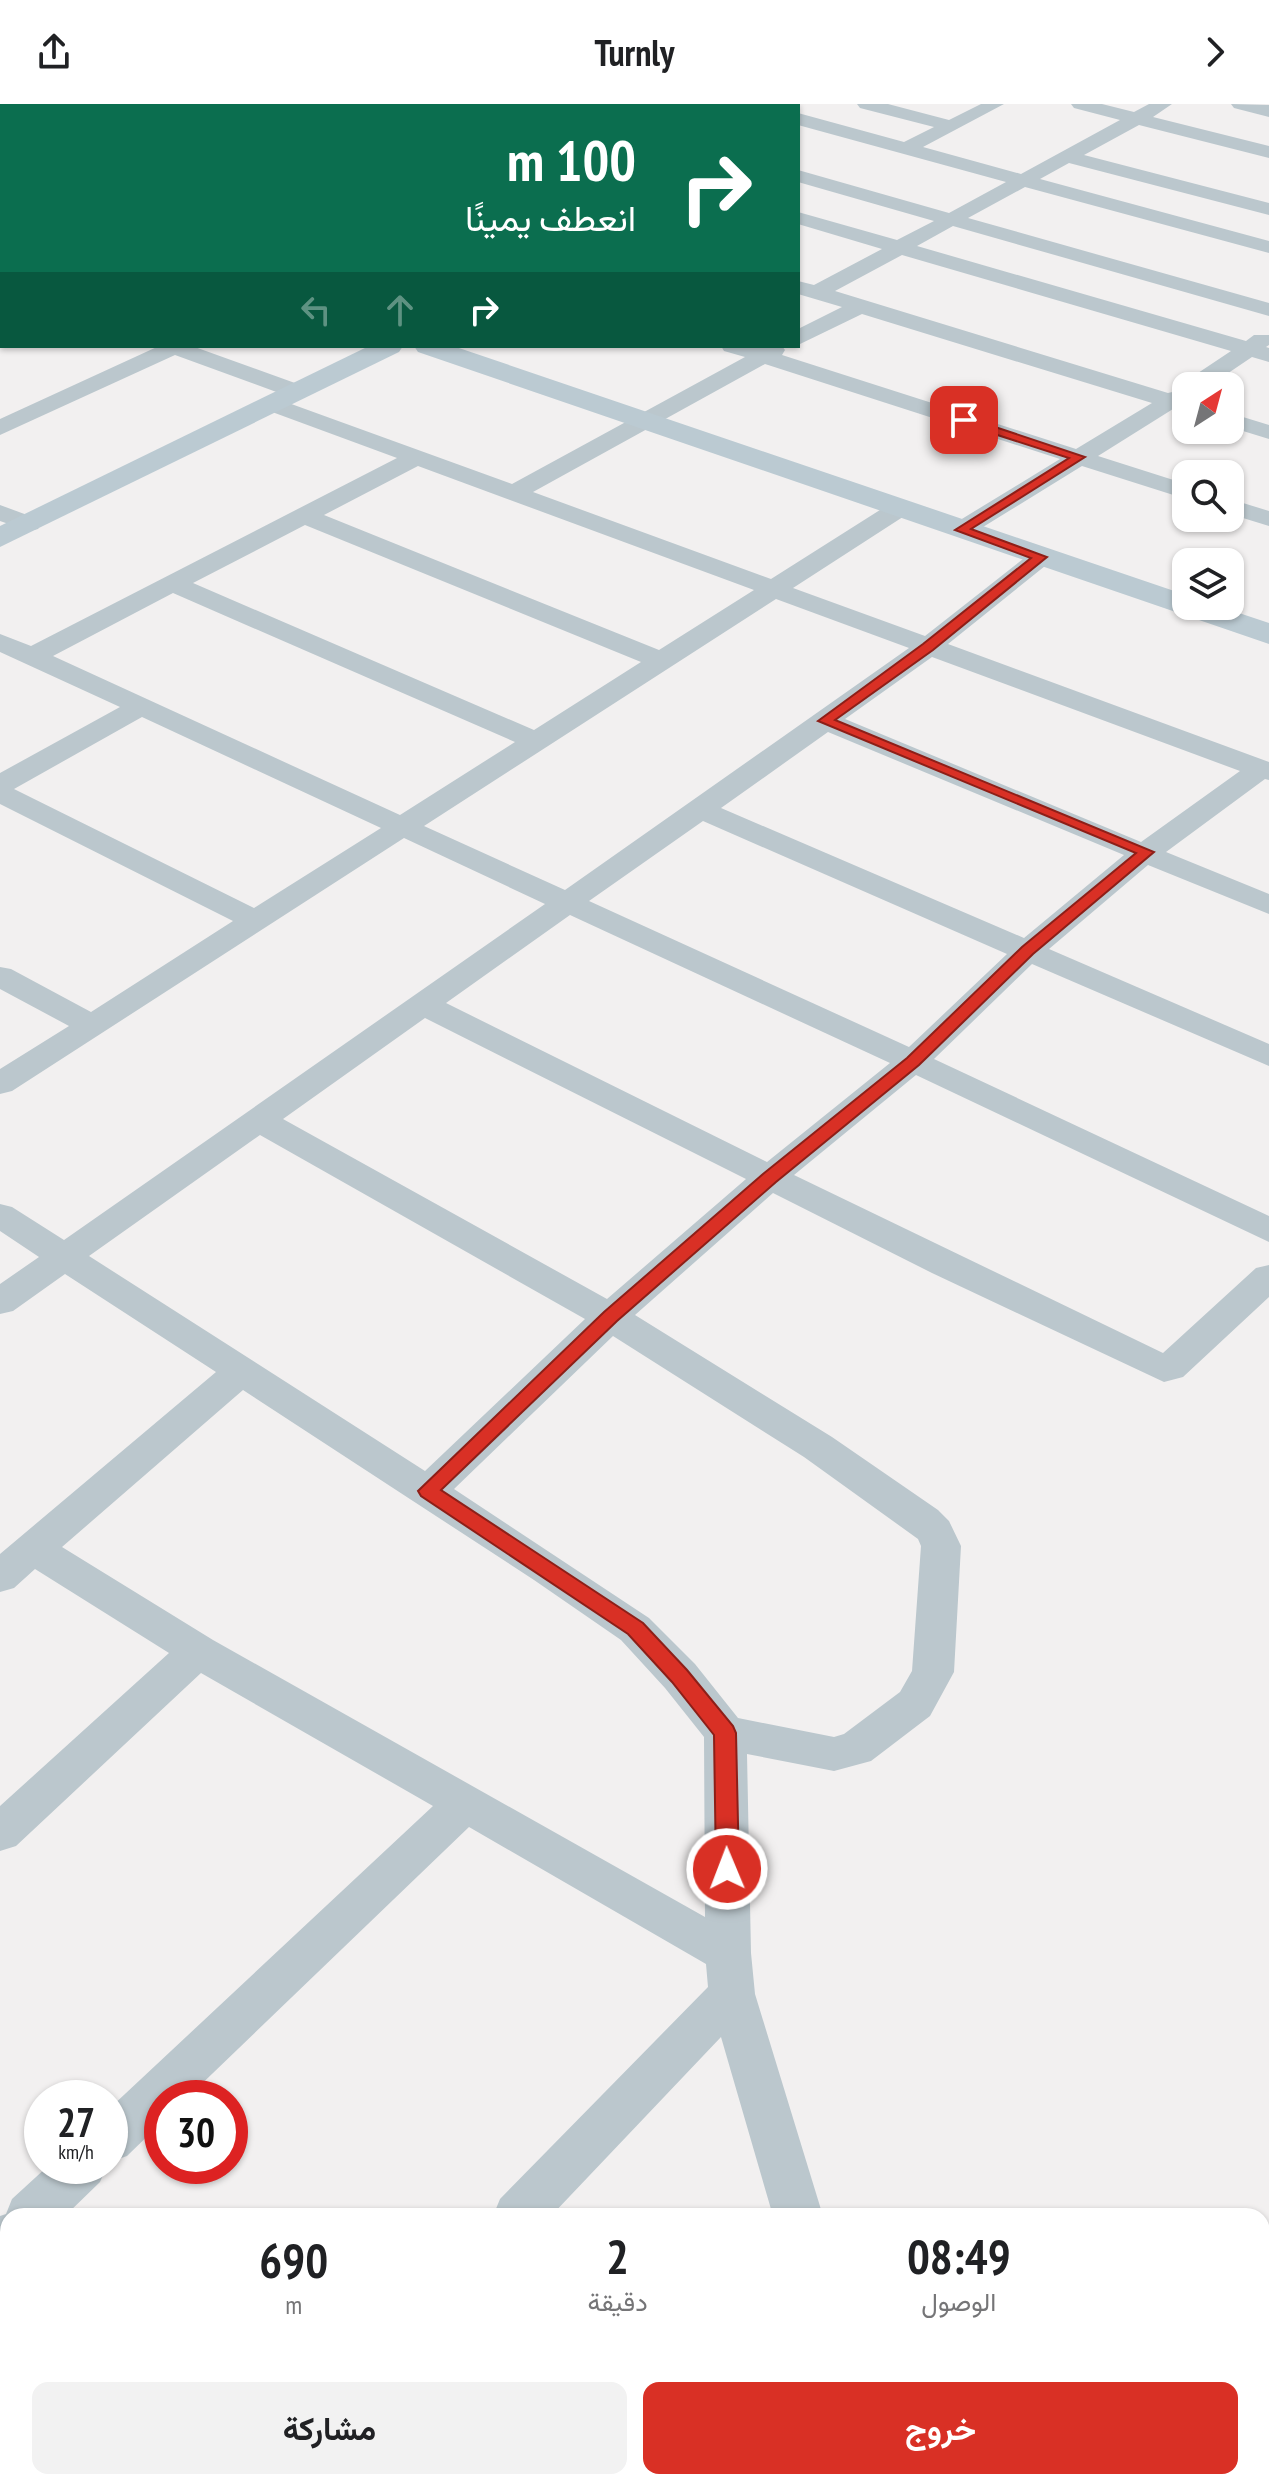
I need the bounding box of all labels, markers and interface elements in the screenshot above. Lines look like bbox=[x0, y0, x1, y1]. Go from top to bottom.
text: Turnly bbox=[595, 29, 674, 76]
icon: share bbox=[32, 30, 76, 74]
icon: forward bbox=[1193, 30, 1237, 74]
text: 100 m bbox=[507, 124, 636, 196]
icon: right bbox=[664, 136, 768, 240]
text: انعطف يمينًا bbox=[465, 194, 636, 241]
icon: left bbox=[294, 288, 338, 332]
icon: ahead bbox=[378, 288, 422, 332]
icon: right bbox=[462, 288, 506, 332]
north arrow bbox=[1172, 372, 1244, 444]
map controls bbox=[1172, 372, 1244, 620]
pin bbox=[930, 386, 998, 454]
icon: arrive bbox=[942, 398, 986, 442]
button: search bbox=[1172, 460, 1244, 532]
button: layers bbox=[1172, 548, 1244, 620]
position arrow bbox=[685, 1827, 769, 1911]
speed limit sign: 30 bbox=[144, 2080, 248, 2184]
text: 27 bbox=[57, 2096, 95, 2148]
text: km/h bbox=[58, 2139, 94, 2165]
text: 2 bbox=[606, 2225, 629, 2287]
text: 08:49 bbox=[907, 2225, 1011, 2287]
text: 690 bbox=[259, 2229, 328, 2291]
text: دقيقة bbox=[587, 2285, 648, 2318]
text: الوصول bbox=[921, 2285, 996, 2318]
text: m bbox=[285, 2288, 302, 2321]
button: مشاركة bbox=[32, 2382, 627, 2474]
button: خروج bbox=[643, 2382, 1238, 2474]

